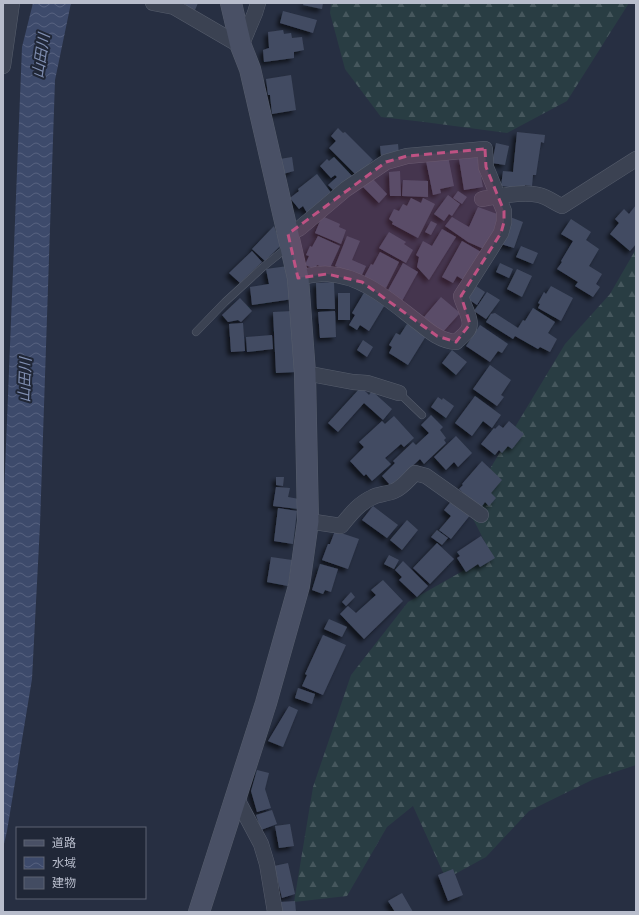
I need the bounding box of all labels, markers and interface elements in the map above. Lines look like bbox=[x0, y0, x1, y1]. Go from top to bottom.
water label: 山田川 bbox=[27, 30, 54, 80]
water label: 山田川 bbox=[13, 355, 35, 403]
legend bbox=[16, 827, 146, 899]
text: 道路 bbox=[52, 834, 76, 851]
text: 水域 bbox=[52, 854, 76, 871]
text: 建物 bbox=[52, 874, 76, 891]

